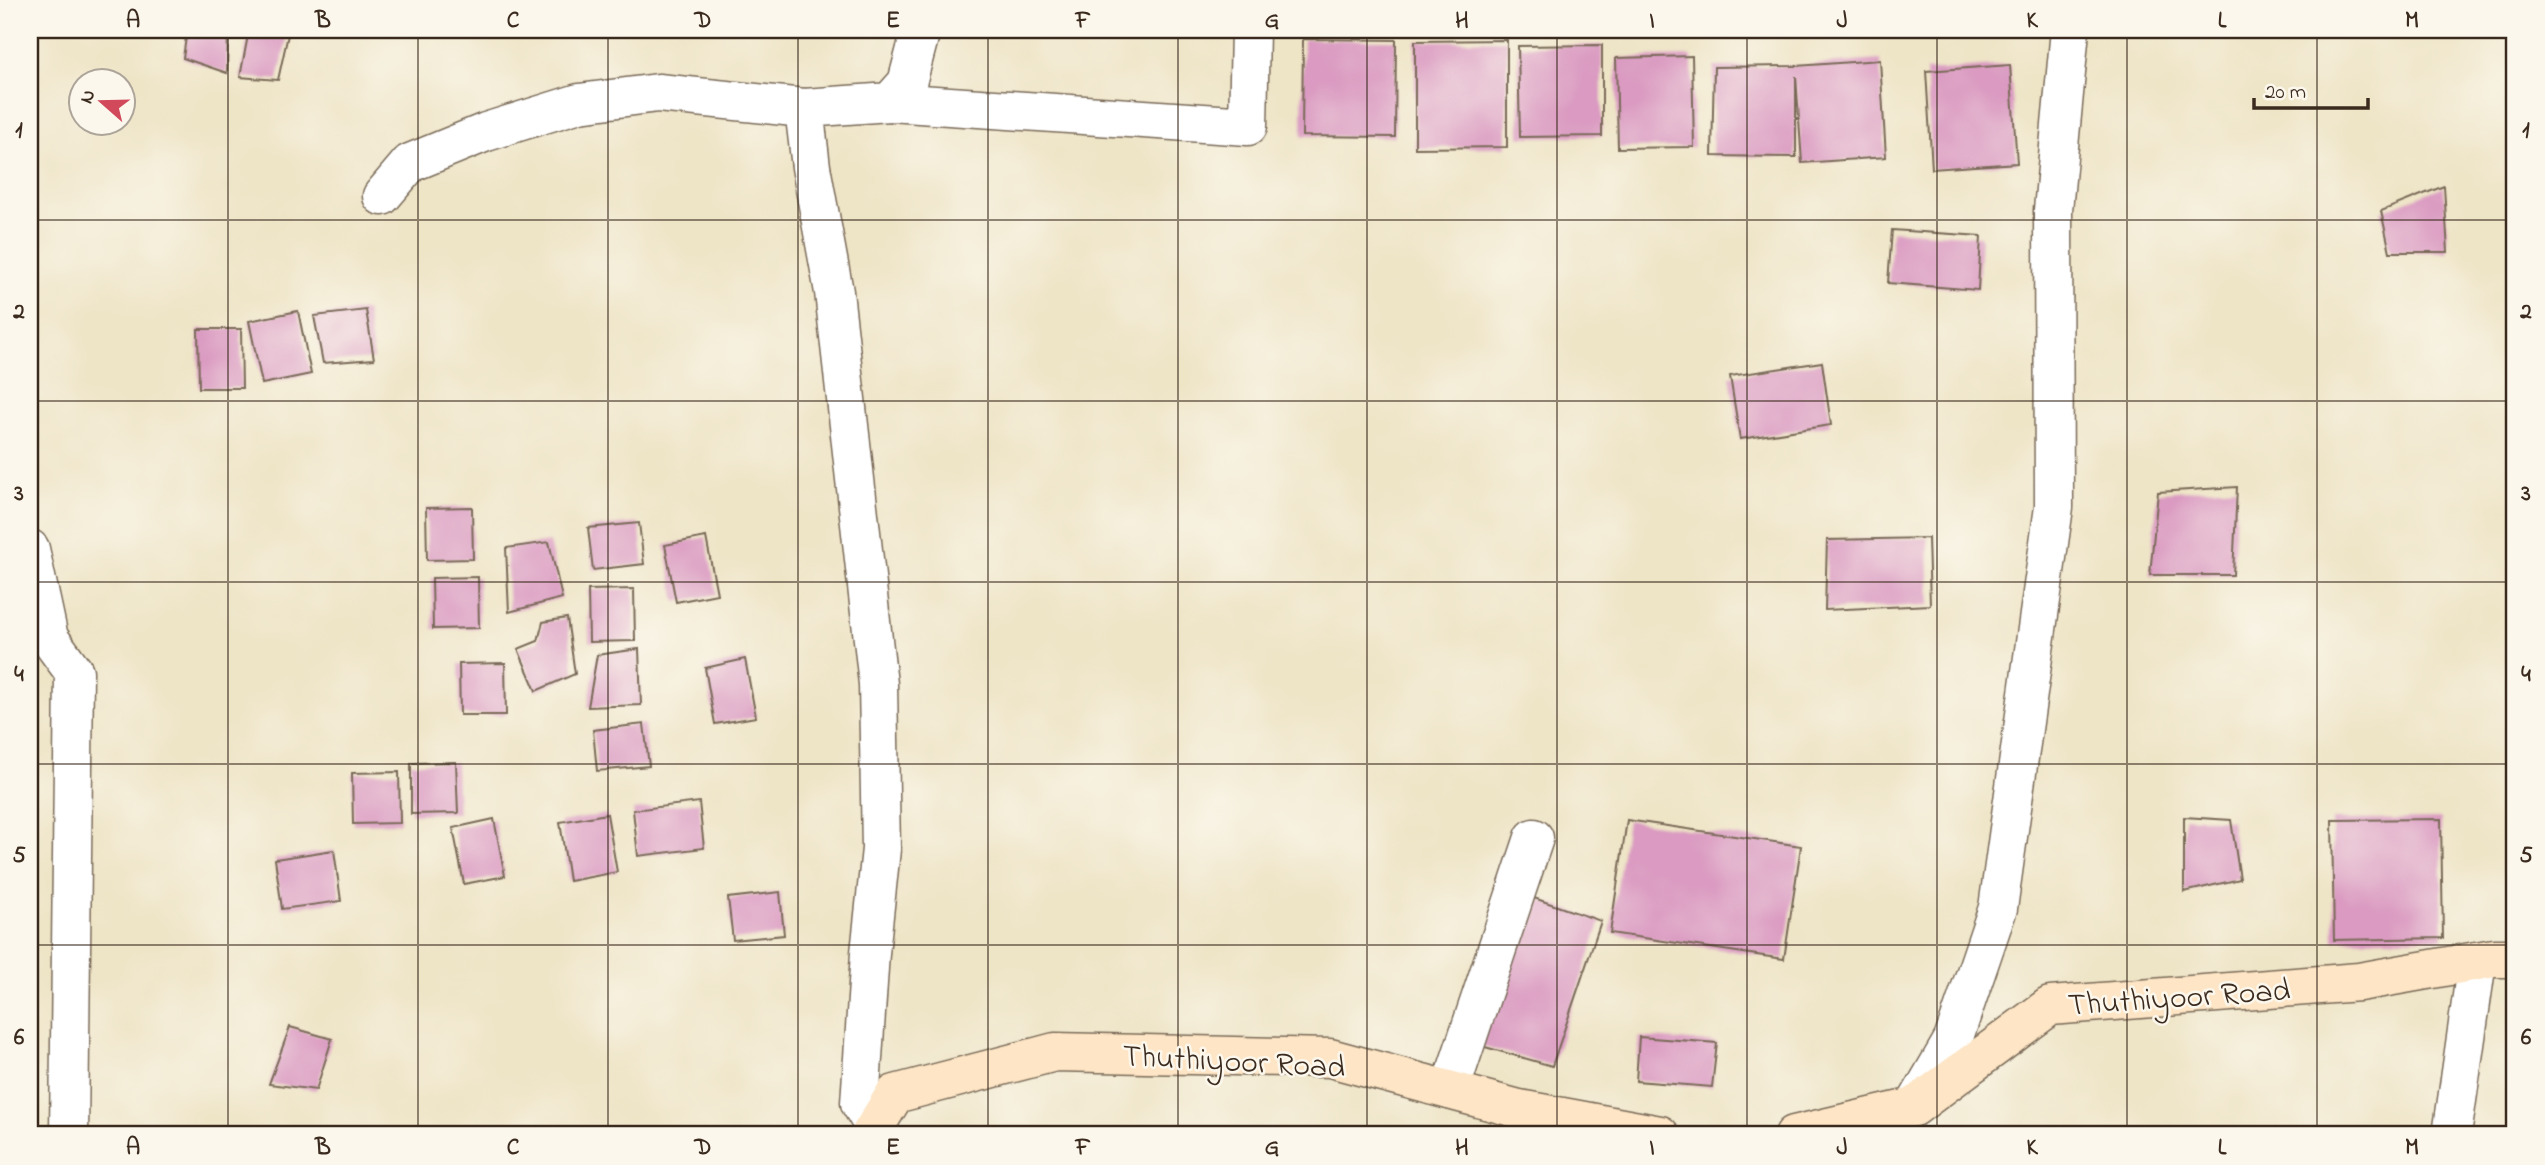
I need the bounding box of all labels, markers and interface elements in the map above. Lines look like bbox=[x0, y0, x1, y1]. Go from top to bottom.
text: A bbox=[126, 5, 140, 38]
text: B bbox=[314, 5, 331, 38]
text: C bbox=[507, 5, 520, 38]
text: D bbox=[694, 5, 711, 38]
text: E bbox=[886, 5, 900, 38]
text: F bbox=[1075, 5, 1091, 38]
text: G bbox=[1265, 5, 1279, 38]
text: H bbox=[1455, 5, 1469, 38]
text: I bbox=[1649, 5, 1655, 38]
text: J bbox=[1836, 5, 1848, 38]
text: K bbox=[2026, 5, 2038, 38]
text: L bbox=[2218, 5, 2227, 38]
text: M bbox=[2405, 5, 2419, 38]
north arrow bbox=[66, 66, 136, 136]
scale bar bbox=[2254, 66, 2368, 110]
text: 20 m bbox=[2265, 78, 2306, 108]
text: N bbox=[73, 86, 103, 108]
text: 1 bbox=[15, 115, 23, 148]
text: 1 bbox=[2522, 115, 2530, 148]
text: 2 bbox=[12, 296, 25, 329]
text: 2 bbox=[2519, 296, 2532, 329]
text: 3 bbox=[13, 478, 24, 511]
text: 3 bbox=[2520, 478, 2531, 511]
text: 4 bbox=[14, 659, 24, 692]
text: 4 bbox=[2521, 659, 2531, 692]
text: 5 bbox=[12, 840, 26, 873]
text: 5 bbox=[2519, 840, 2533, 873]
street label: Thuthiyoor Road bbox=[2066, 968, 2292, 1031]
text: 6 bbox=[14, 1022, 25, 1055]
text: 6 bbox=[2521, 1022, 2532, 1055]
street label: Thuthiyoor Road bbox=[1121, 1034, 1346, 1093]
text: A bbox=[126, 1132, 140, 1165]
text: B bbox=[314, 1132, 331, 1165]
text: C bbox=[507, 1132, 520, 1165]
text: D bbox=[694, 1132, 711, 1165]
text: E bbox=[886, 1132, 900, 1165]
text: F bbox=[1075, 1132, 1091, 1165]
text: G bbox=[1265, 1132, 1279, 1165]
text: H bbox=[1455, 1132, 1469, 1165]
text: I bbox=[1649, 1132, 1655, 1165]
text: J bbox=[1836, 1132, 1848, 1165]
text: K bbox=[2026, 1132, 2038, 1165]
text: L bbox=[2218, 1132, 2227, 1165]
text: M bbox=[2405, 1132, 2419, 1165]

